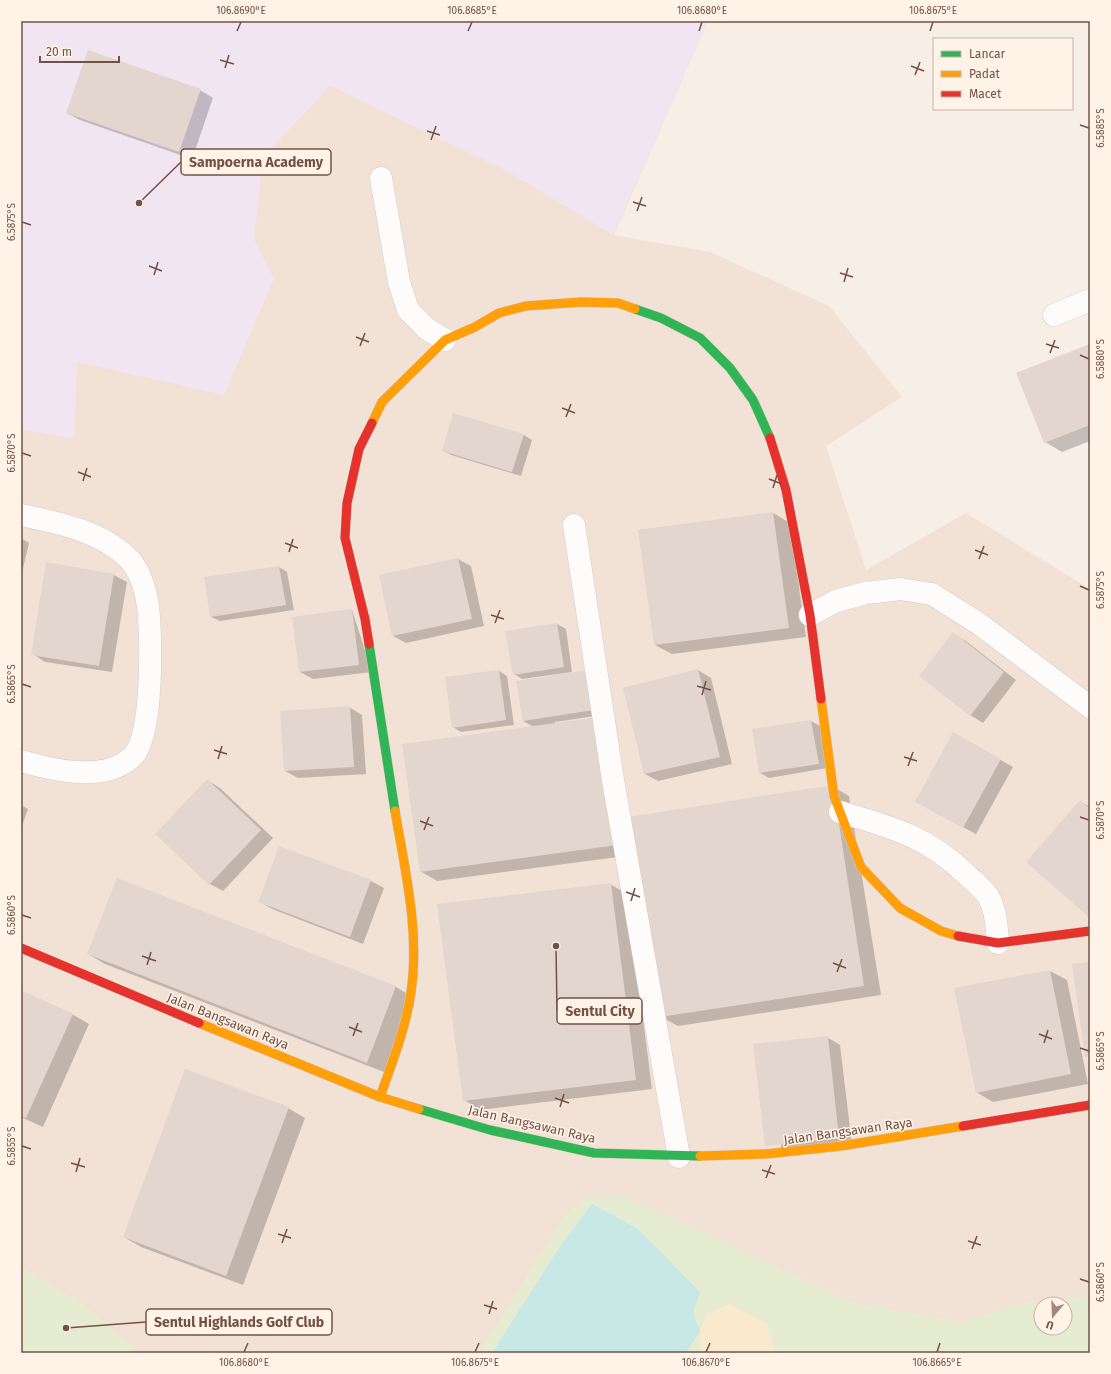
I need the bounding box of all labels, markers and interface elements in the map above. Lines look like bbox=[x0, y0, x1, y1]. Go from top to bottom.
text: 106.8690°E bbox=[216, 5, 266, 17]
text: 106.8685°E bbox=[447, 5, 497, 17]
text: 106.8680°E bbox=[677, 5, 727, 17]
text: 106.8675°E bbox=[909, 5, 957, 17]
scale bar bbox=[40, 38, 119, 64]
legend bbox=[933, 38, 1073, 110]
text: 20 m bbox=[46, 45, 72, 59]
text: Lancar bbox=[969, 47, 1006, 61]
text: Padat bbox=[969, 67, 1001, 81]
text: Macet bbox=[969, 87, 1002, 101]
text: 6.5885°S bbox=[1095, 108, 1107, 148]
callout: Sampoerna Academy bbox=[181, 149, 331, 175]
text: Sampoerna Academy bbox=[189, 154, 324, 171]
text: 6.5875°S bbox=[6, 202, 18, 241]
text: 6.5880°S bbox=[1095, 338, 1107, 379]
text: 6.5870°S bbox=[6, 433, 18, 472]
text: 6.5875°S bbox=[1095, 570, 1107, 609]
text: 6.5865°S bbox=[6, 664, 18, 704]
text: 6.5870°S bbox=[1095, 800, 1107, 839]
text: 6.5860°S bbox=[6, 894, 18, 935]
street label: Jalan Bangsawan Raya bbox=[165, 990, 291, 1052]
callout: Sentul City bbox=[557, 998, 642, 1024]
text: Sentul City bbox=[565, 1003, 635, 1020]
text: 6.5865°S bbox=[1095, 1031, 1107, 1071]
street label: Jalan Bangsawan Raya bbox=[467, 1102, 597, 1146]
street label: Jalan Bangsawan Raya bbox=[783, 1115, 913, 1147]
text: 6.5855°S bbox=[6, 1126, 18, 1165]
text: 6.5860°S bbox=[1095, 1261, 1107, 1302]
north arrow bbox=[1033, 1296, 1073, 1336]
callout: Sentul Highlands Golf Club bbox=[146, 1309, 332, 1335]
text: Sentul Highlands Golf Club bbox=[154, 1314, 324, 1331]
text: U bbox=[1044, 1318, 1055, 1332]
text: 106.8680°E bbox=[219, 1357, 269, 1369]
text: 106.8675°E bbox=[451, 1357, 499, 1369]
text: 106.8670°E bbox=[682, 1357, 730, 1369]
text: 106.8665°E bbox=[912, 1357, 962, 1369]

